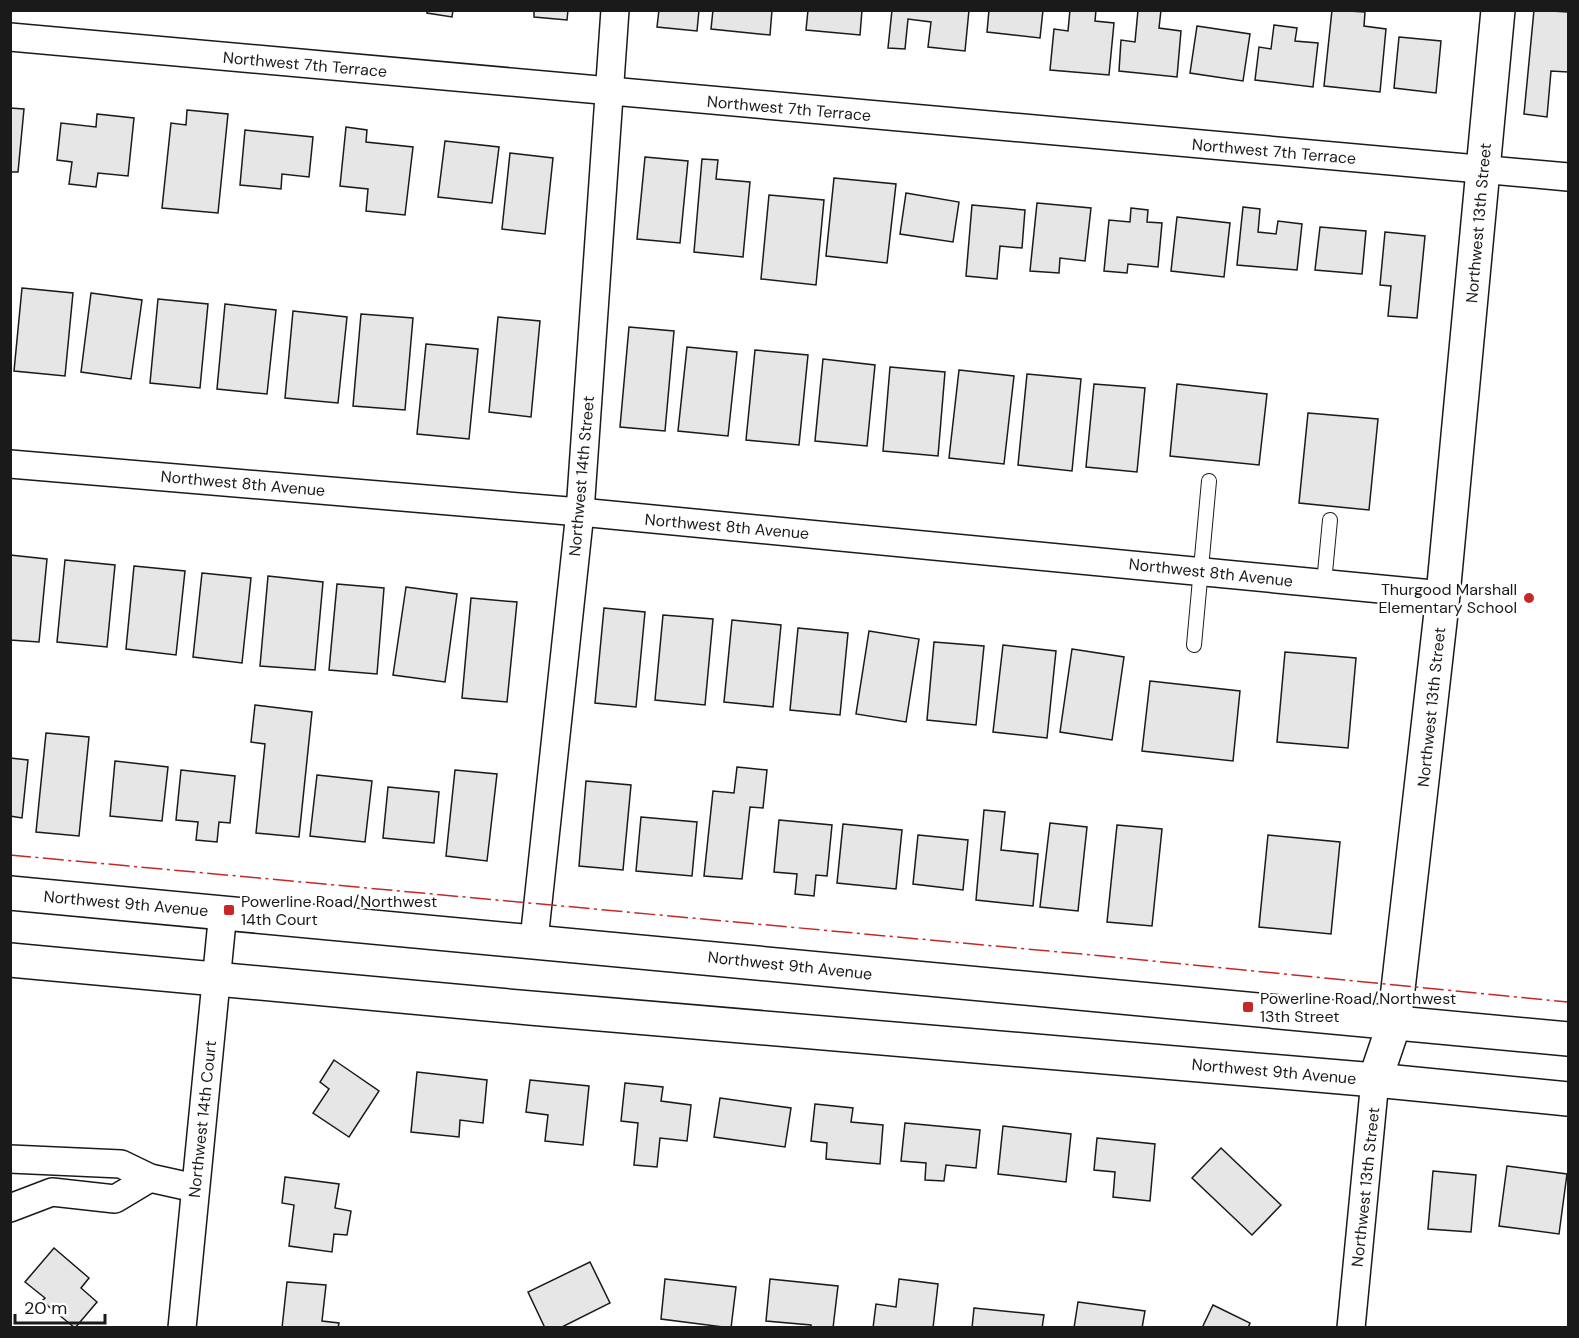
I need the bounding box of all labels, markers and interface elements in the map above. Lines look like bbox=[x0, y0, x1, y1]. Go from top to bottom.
street label: Northwest 7th Terrace bbox=[222, 47, 388, 82]
street label: Northwest 7th Terrace bbox=[706, 91, 872, 126]
street label: Northwest 7th Terrace bbox=[1191, 134, 1357, 169]
street label: Northwest 13th Street bbox=[1461, 142, 1496, 304]
street label: Northwest 14th Street bbox=[564, 395, 599, 557]
street label: Northwest 8th Avenue bbox=[160, 466, 326, 501]
street label: Northwest 8th Avenue bbox=[644, 509, 810, 544]
street label: Northwest 8th Avenue bbox=[1128, 553, 1294, 592]
place label: Thurgood Marshall Elementary School bbox=[1379, 579, 1517, 618]
marker: Thurgood Marshall Elementary School bbox=[1522, 591, 1536, 605]
street label: Northwest 13th Street bbox=[1413, 626, 1450, 788]
street label: Northwest 9th Avenue bbox=[43, 886, 209, 921]
place label: Powerline Road/Northwest 14th Court bbox=[241, 891, 437, 930]
marker: Powerline Road/Northwest 14th Court bbox=[222, 903, 236, 917]
street label: Northwest 9th Avenue bbox=[707, 946, 873, 985]
place label: Powerline Road/Northwest 13th Street bbox=[1260, 988, 1456, 1027]
marker: Powerline Road/Northwest 13th Street bbox=[1241, 1000, 1255, 1014]
street label: Northwest 14th Court bbox=[184, 1039, 221, 1199]
street label: Northwest 9th Avenue bbox=[1191, 1054, 1357, 1089]
street label: Northwest 13th Street bbox=[1347, 1106, 1384, 1268]
scale bar bbox=[15, 1287, 105, 1325]
text: 20 m bbox=[24, 1296, 67, 1320]

